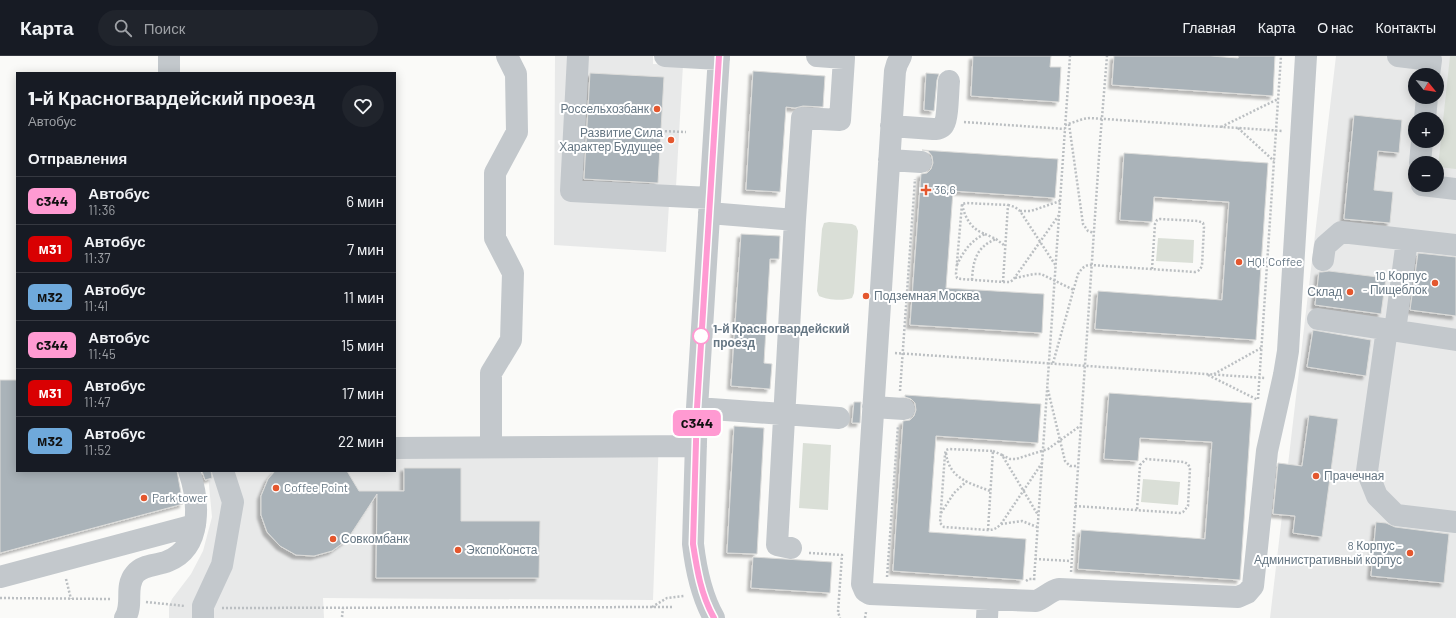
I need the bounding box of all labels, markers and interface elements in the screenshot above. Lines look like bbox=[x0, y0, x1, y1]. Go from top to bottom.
search box bbox=[98, 10, 378, 46]
text: Карта bbox=[20, 16, 74, 39]
icon: search bbox=[112, 17, 134, 39]
text: Поиск bbox=[144, 19, 185, 37]
text: Главная bbox=[1183, 19, 1236, 36]
text: Карта bbox=[1258, 19, 1295, 36]
text: О нас bbox=[1317, 19, 1354, 36]
text: Контакты bbox=[1376, 19, 1436, 36]
north arrow bbox=[1408, 68, 1444, 104]
map controls bbox=[1408, 68, 1444, 192]
button: heart bbox=[342, 85, 384, 127]
text: 1-й Красногвардейский проезд bbox=[28, 86, 315, 109]
place label: Россельхозбанк bbox=[560, 101, 650, 115]
marker: Россельхозбанк bbox=[652, 104, 662, 114]
button: + bbox=[1408, 112, 1444, 148]
text: Автобус bbox=[28, 113, 76, 129]
place label: Развитие Сила Характер Будущее bbox=[559, 125, 663, 154]
marker: Развитие Сила Характер Будущее bbox=[666, 135, 676, 145]
text: Отправления bbox=[28, 149, 127, 167]
button: − bbox=[1408, 156, 1444, 192]
place label: 36,6 bbox=[934, 182, 956, 196]
text: Автобус bbox=[88, 184, 150, 202]
marker: 36,6 bbox=[921, 185, 931, 195]
text: с344 bbox=[36, 192, 68, 209]
text: 6 мин bbox=[346, 192, 384, 210]
text: 11:36 bbox=[88, 202, 115, 218]
text: Автобус bbox=[84, 232, 146, 250]
text: м31 bbox=[39, 240, 61, 257]
text: 7 мин bbox=[347, 240, 384, 258]
text: 11:37 bbox=[84, 250, 110, 266]
place label: HQ! Coffee bbox=[1247, 254, 1303, 268]
marker: HQ! Coffee bbox=[1234, 257, 1244, 267]
place label: 10 Корпус - Пищеблок bbox=[1363, 268, 1428, 297]
marker: 10 Корпус - Пищеблок bbox=[1430, 278, 1440, 288]
text: Автобус bbox=[84, 280, 146, 298]
place label: Склад bbox=[1307, 284, 1342, 299]
marker: Склад bbox=[1345, 287, 1355, 297]
text: м32 bbox=[37, 288, 63, 305]
text: 11 мин bbox=[343, 288, 384, 306]
place label: Подземная Москва bbox=[874, 288, 980, 303]
marker: Подземная Москва bbox=[861, 291, 871, 301]
text: 11:41 bbox=[84, 298, 108, 314]
place label: 1-й Красногвардейский проезд bbox=[713, 321, 850, 350]
marker: 1-й Красногвардейский проезд bbox=[692, 327, 710, 345]
text: Автобус bbox=[88, 328, 150, 346]
text: с344 bbox=[36, 336, 68, 353]
text: 15 мин bbox=[341, 336, 384, 354]
text: 11:45 bbox=[88, 346, 116, 362]
text: Автобус bbox=[84, 376, 146, 394]
text: м31 bbox=[39, 384, 61, 401]
text: 17 мин bbox=[342, 384, 384, 402]
text: 11:47 bbox=[84, 394, 110, 410]
line badge: с344 bbox=[669, 410, 725, 436]
text: с344 bbox=[681, 414, 713, 431]
text: Автобус bbox=[84, 424, 146, 442]
text: м32 bbox=[37, 432, 63, 449]
text: 22 мин bbox=[338, 432, 384, 450]
text: 11:52 bbox=[84, 442, 111, 458]
place label: Прачечная bbox=[1324, 468, 1384, 483]
marker: Прачечная bbox=[1311, 471, 1321, 481]
place label: Coffee Point bbox=[284, 480, 348, 494]
marker: Coffee Point bbox=[271, 483, 281, 493]
place label: Park tower bbox=[152, 490, 208, 504]
marker: Park tower bbox=[139, 493, 149, 503]
place label: Совкомбанк bbox=[341, 531, 409, 545]
marker: Совкомбанк bbox=[328, 534, 338, 544]
place label: 8 Корпус - Административный корпус bbox=[1254, 538, 1402, 567]
place label: ЭкспоКонста bbox=[466, 542, 538, 556]
marker: ЭкспоКонста bbox=[453, 545, 463, 555]
marker: 8 Корпус - Административный корпус bbox=[1405, 548, 1415, 558]

